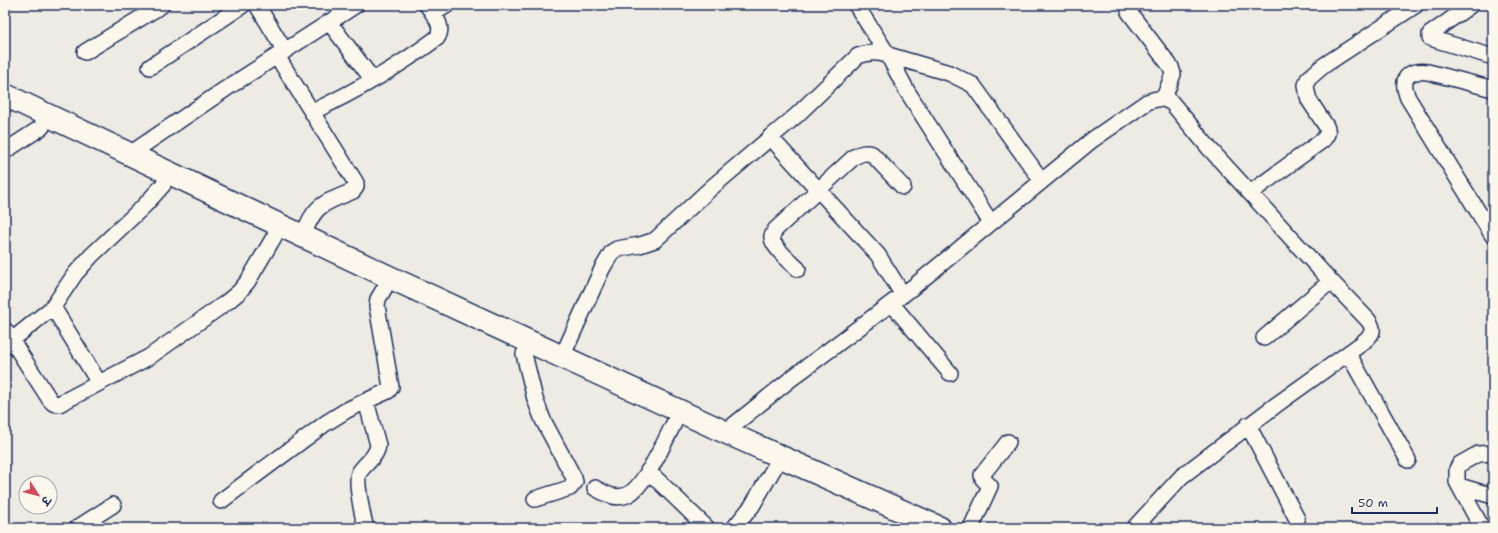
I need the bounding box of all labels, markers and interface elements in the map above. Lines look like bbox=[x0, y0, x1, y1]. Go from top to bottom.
north arrow bbox=[18, 475, 58, 515]
scale bar bbox=[1352, 489, 1437, 515]
text: उ bbox=[36, 492, 54, 509]
text: 50 m bbox=[1358, 495, 1388, 511]

